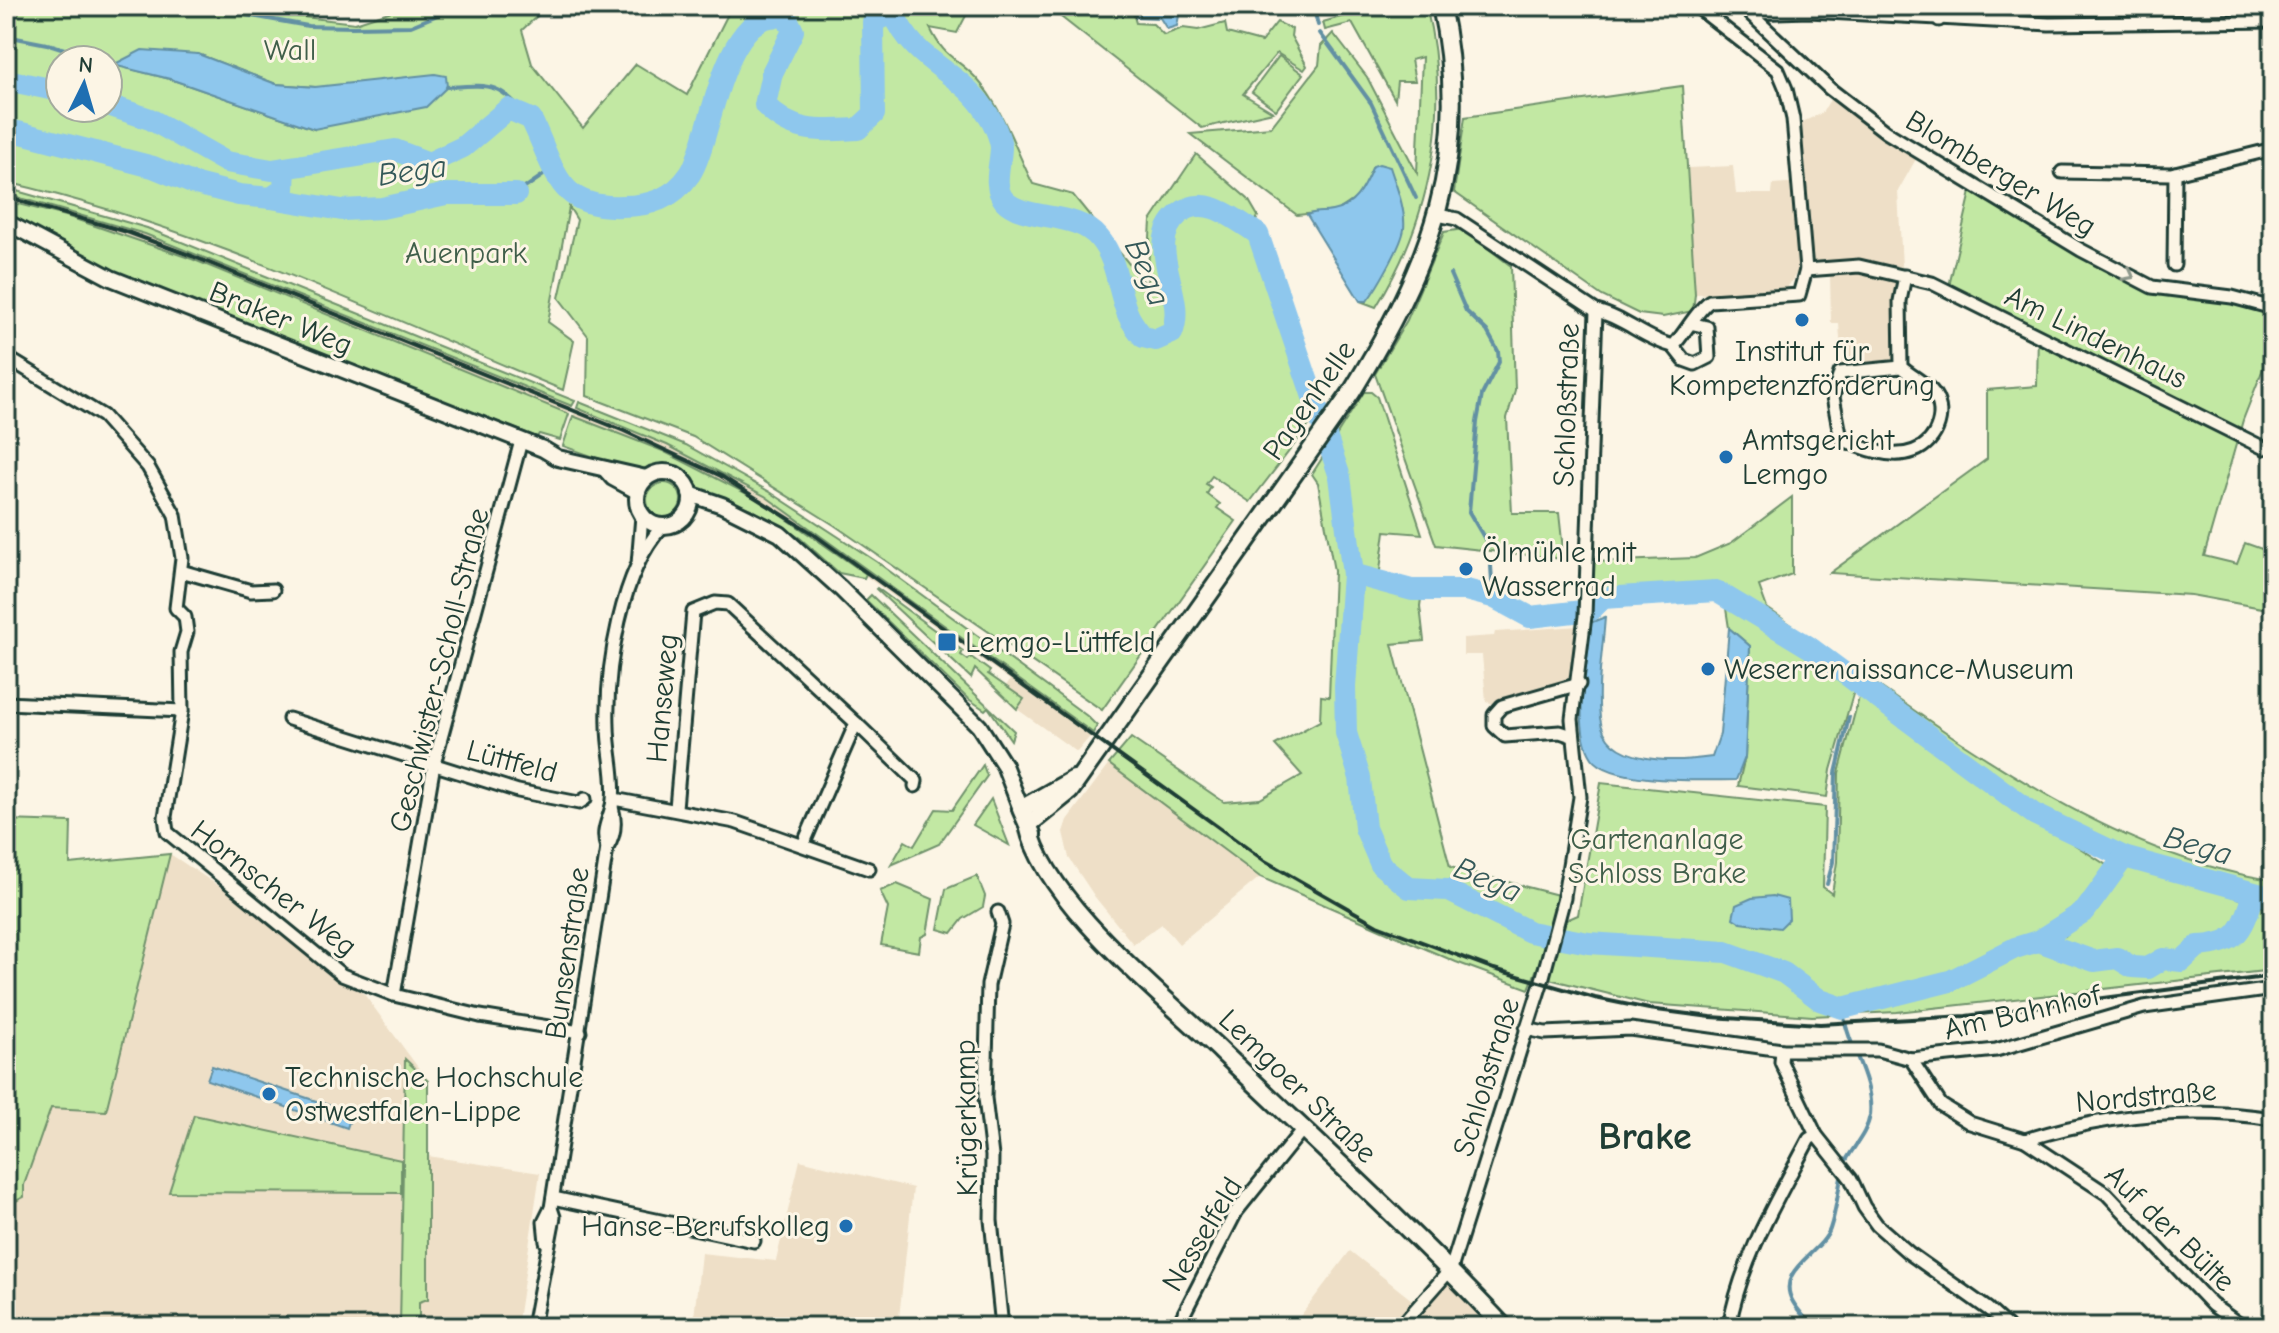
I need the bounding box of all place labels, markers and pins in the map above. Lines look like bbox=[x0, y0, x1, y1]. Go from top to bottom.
marker: Institut für Kompetenzförderung bbox=[1793, 311, 1811, 329]
place label: Institut für Kompetenzförderung bbox=[1669, 334, 1935, 403]
place label: Amtsgericht Lemgo bbox=[1742, 423, 1895, 492]
marker: Amtsgericht Lemgo bbox=[1717, 448, 1735, 466]
place label: Ölmühle mit Wasserrad bbox=[1482, 535, 1637, 604]
marker: Ölmühle mit Wasserrad bbox=[1457, 560, 1475, 578]
place label: Lemgo-Lüttfeld bbox=[965, 625, 1156, 660]
marker: Lemgo-Lüttfeld bbox=[936, 631, 958, 653]
place label: Weserrenaissance-Museum bbox=[1724, 652, 2074, 687]
marker: Weserrenaissance-Museum bbox=[1699, 660, 1717, 678]
place label: Technische Hochschule Ostwestfalen-Lippe bbox=[285, 1060, 583, 1129]
marker: Technische Hochschule Ostwestfalen-Lippe bbox=[260, 1085, 278, 1103]
place label: Hanse-Berufskolleg bbox=[581, 1209, 830, 1244]
marker: Hanse-Berufskolleg bbox=[837, 1217, 855, 1235]

